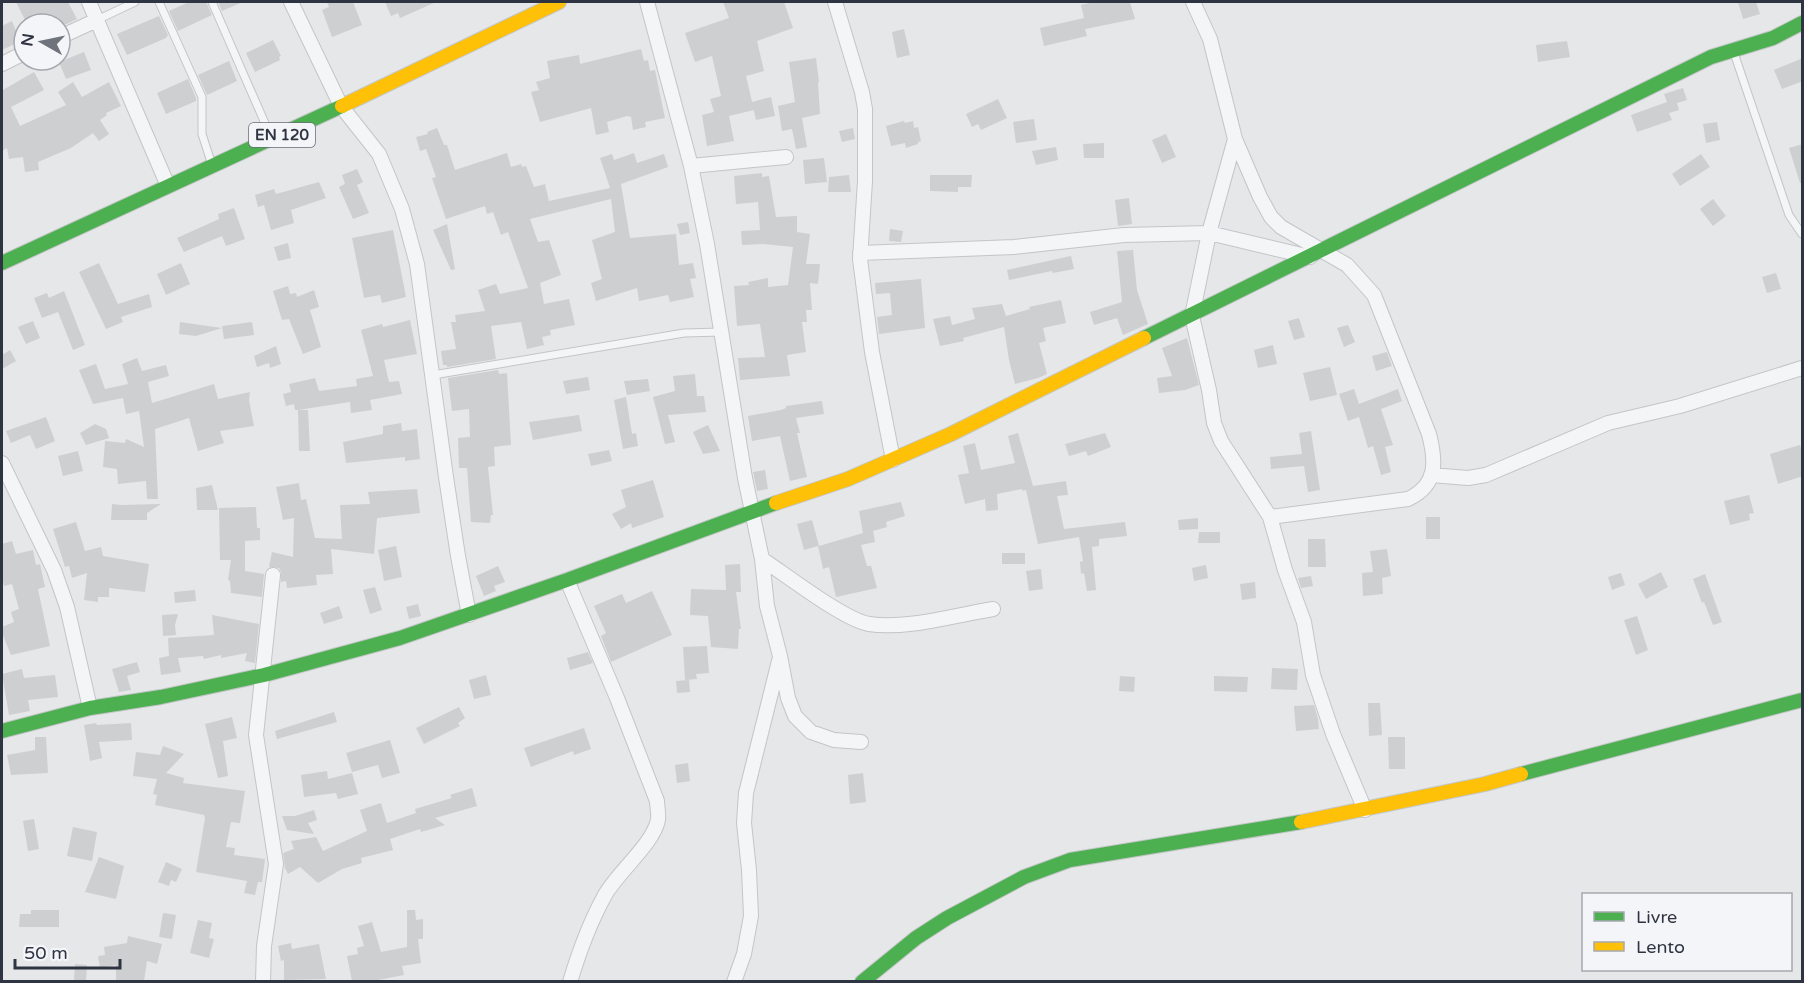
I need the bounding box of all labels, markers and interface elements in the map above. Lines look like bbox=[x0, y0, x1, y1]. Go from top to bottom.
north arrow bbox=[12, 12, 72, 72]
text: N bbox=[17, 32, 39, 48]
road number: EN 120 bbox=[249, 123, 315, 147]
legend bbox=[1582, 893, 1792, 971]
text: Livre bbox=[1636, 906, 1677, 928]
scale bar bbox=[15, 932, 120, 970]
text: Lento bbox=[1636, 936, 1685, 958]
text: 50 m bbox=[24, 942, 68, 964]

